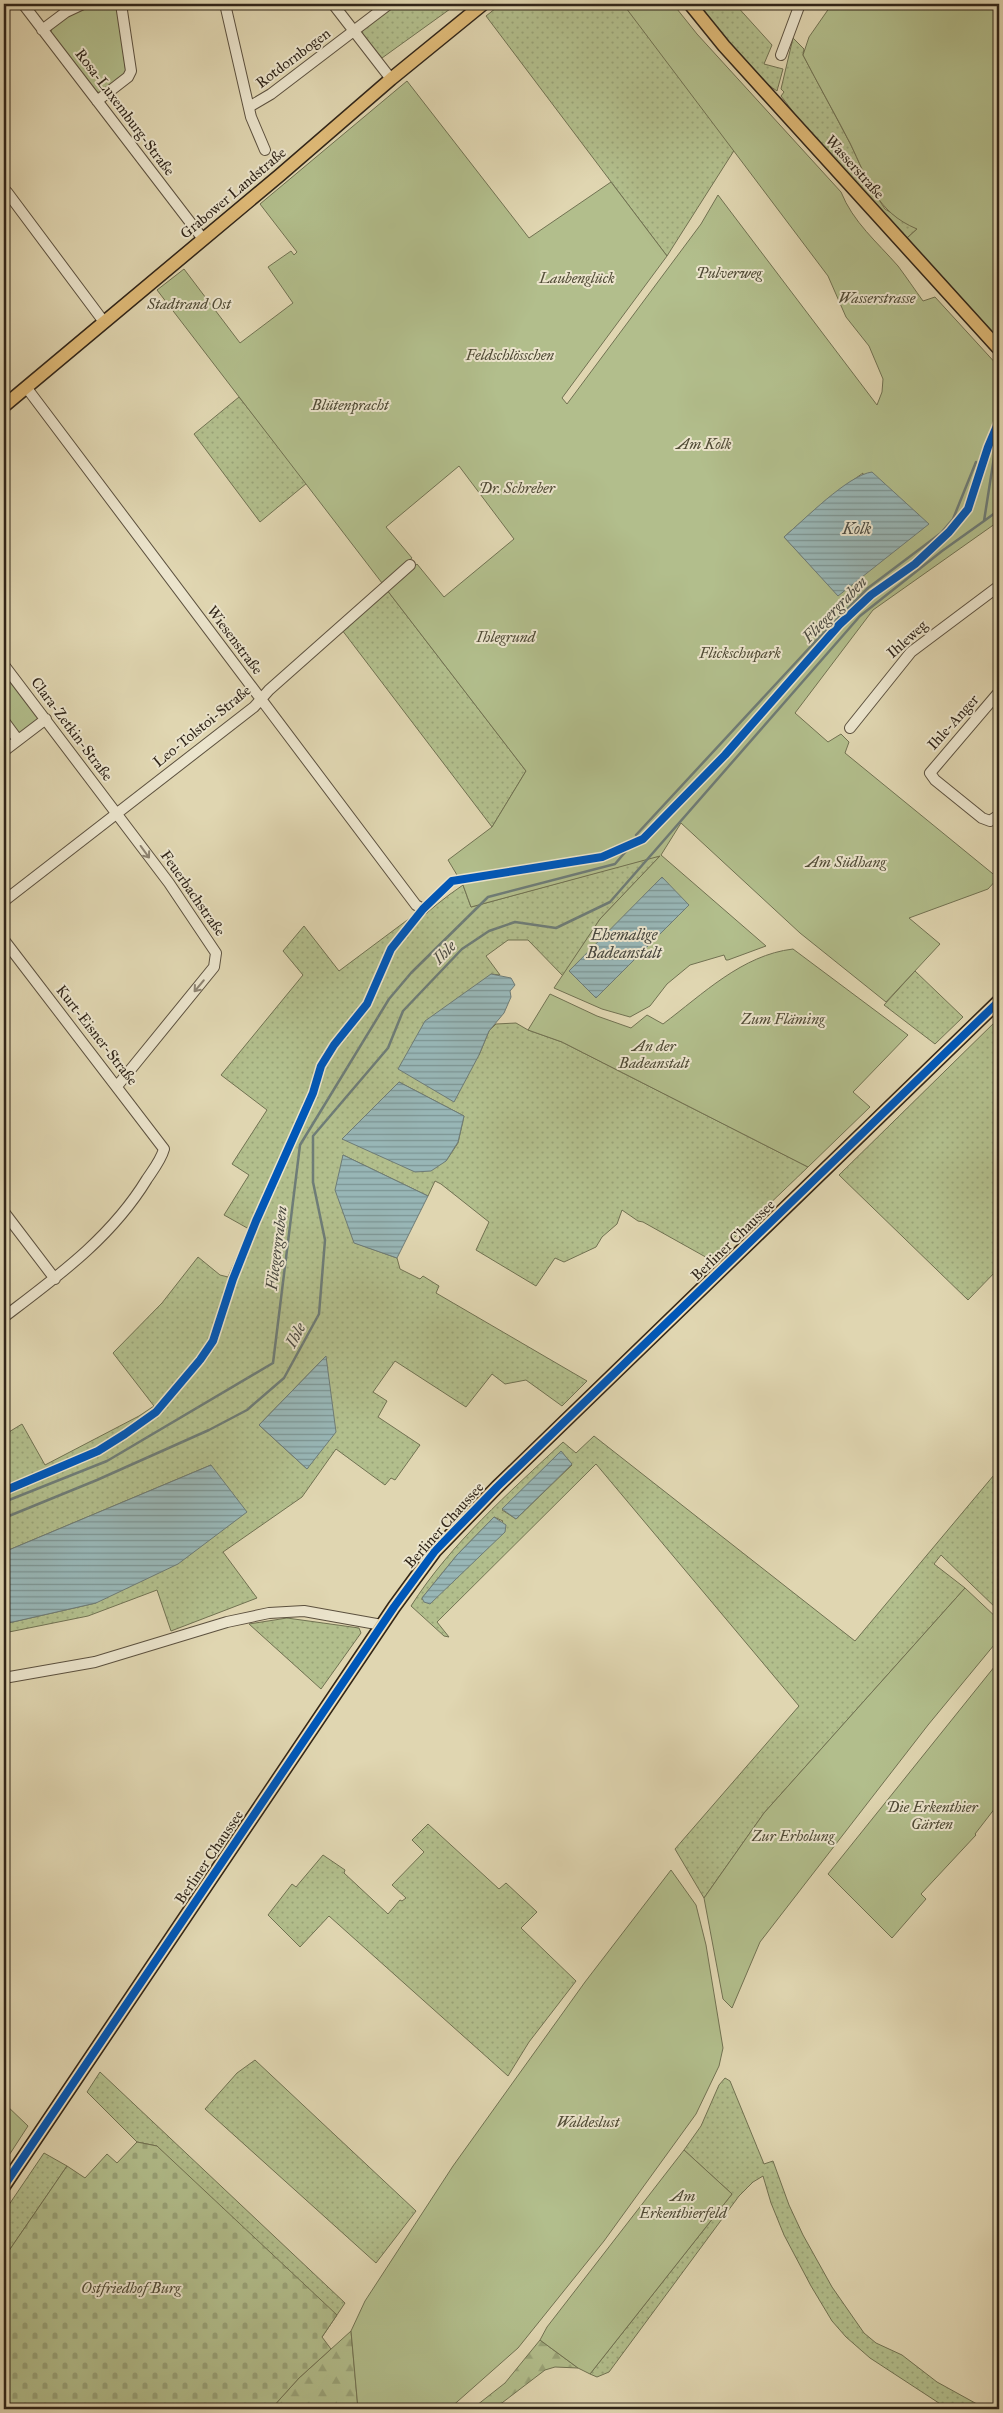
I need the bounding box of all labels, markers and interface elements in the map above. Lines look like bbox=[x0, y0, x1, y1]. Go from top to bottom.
street label: Rotdornbogen bbox=[252, 24, 334, 92]
street label: Rosa-Luxemburg-Straße bbox=[71, 45, 179, 179]
street label: Wasserstraße bbox=[822, 131, 888, 203]
street label: Grabower Landstraße bbox=[176, 144, 290, 242]
park label: Pulverweg bbox=[696, 264, 763, 282]
park label: Laubenglück bbox=[538, 269, 615, 287]
park label: Wasserstrasse bbox=[839, 289, 916, 307]
park label: Stadtrand Ost bbox=[146, 295, 232, 313]
park label: Feldschlösschen bbox=[465, 346, 554, 364]
park label: Blütenpracht bbox=[310, 396, 390, 415]
park label: Am Kolk bbox=[674, 435, 732, 453]
park label: Dr. Schreber bbox=[479, 479, 556, 497]
water label: Kolk bbox=[842, 519, 871, 538]
water label: Fliegergraben bbox=[797, 572, 871, 647]
street label: Wiesenstraße bbox=[203, 602, 267, 678]
street label: Ihleweg bbox=[883, 616, 932, 662]
park label: Ihlegrund bbox=[476, 628, 537, 646]
park label: Flickschupark bbox=[698, 644, 781, 663]
street label: Clara-Zetkin-Straße bbox=[27, 674, 117, 784]
street label: Leo-Tolstoi-Straße bbox=[150, 681, 254, 771]
street label: Ihle-Anger bbox=[923, 690, 983, 753]
one-way arrow bbox=[140, 845, 151, 858]
street label: Feuerbachstraße bbox=[157, 847, 229, 939]
park label: Am Südhang bbox=[804, 853, 887, 871]
water label: Ehemalige Badeanstalt bbox=[585, 925, 663, 962]
water label: Ihle bbox=[428, 936, 461, 969]
one-way arrow bbox=[194, 979, 205, 992]
street label: Kurt-Eisner-Straße bbox=[52, 981, 142, 1089]
park label: Zum Fläming bbox=[740, 1010, 826, 1028]
park label: An der Badeanstalt bbox=[618, 1037, 691, 1072]
street label: Berliner Chaussee bbox=[687, 1196, 779, 1284]
water label: Fliegergraben bbox=[262, 1204, 291, 1292]
water label: Ihle bbox=[281, 1319, 310, 1352]
street label: Berliner Chaussee bbox=[401, 1478, 487, 1572]
park label: Die Erkenthier Gärten bbox=[886, 1798, 978, 1833]
street label: Berliner Chaussee bbox=[171, 1807, 247, 1907]
park label: Zur Erholung bbox=[751, 1827, 836, 1845]
park label: Waldeslust bbox=[557, 2113, 621, 2131]
park label: Am Erkenthierfeld bbox=[638, 2187, 728, 2222]
park label: Ostfriedhof Burg bbox=[81, 2279, 182, 2297]

